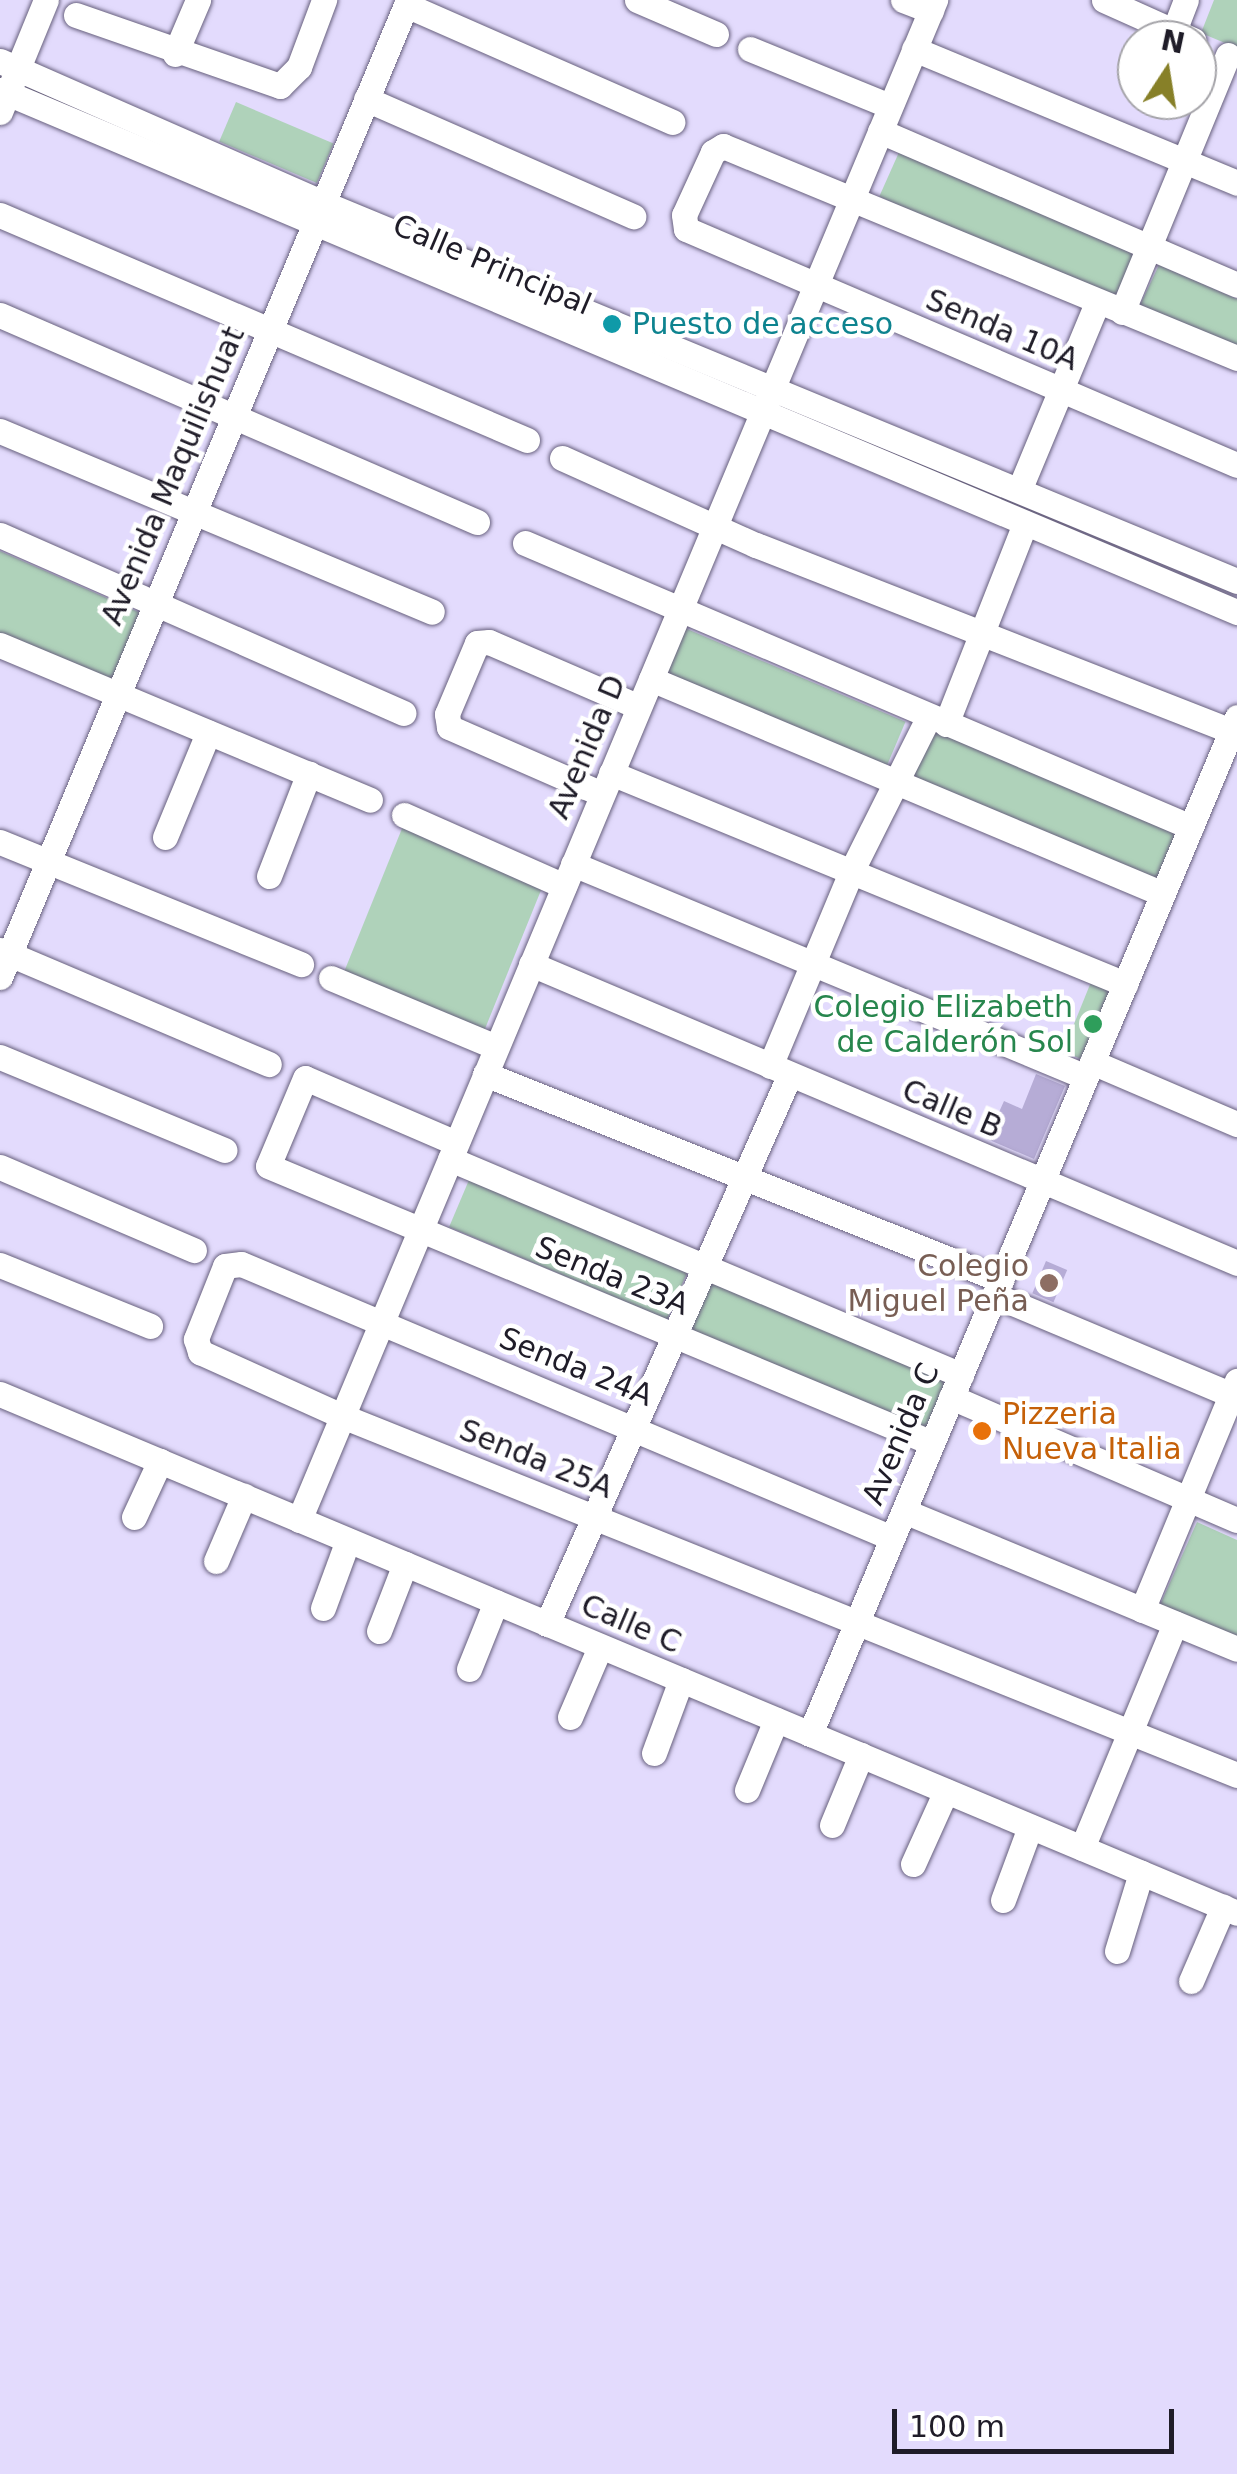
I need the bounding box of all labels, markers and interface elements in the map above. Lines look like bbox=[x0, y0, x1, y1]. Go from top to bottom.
north arrow bbox=[1117, 20, 1217, 120]
text: N bbox=[1158, 24, 1188, 61]
street label: Calle Principal bbox=[387, 207, 597, 323]
street label: Senda 10A bbox=[920, 282, 1084, 378]
place label: Puesto de acceso bbox=[632, 306, 893, 342]
marker: Puesto de acceso bbox=[601, 313, 623, 335]
street label: Avenida Maquilishuat bbox=[94, 321, 252, 631]
street label: Avenida D bbox=[541, 670, 633, 824]
place label: Colegio Elizabeth de Calderón Sol bbox=[814, 989, 1073, 1060]
marker: Colegio Elizabeth de Calderón Sol bbox=[1082, 1013, 1104, 1035]
street label: Calle B bbox=[897, 1072, 1007, 1146]
street label: Senda 23A bbox=[530, 1229, 694, 1323]
place label: Colegio Miguel Peña bbox=[848, 1248, 1029, 1318]
marker: Colegio Miguel Peña bbox=[1038, 1272, 1060, 1294]
street label: Senda 24A bbox=[494, 1320, 658, 1414]
street label: Avenida C bbox=[855, 1358, 947, 1510]
place label: Pizzeria Nueva Italia bbox=[1002, 1396, 1182, 1466]
street label: Senda 25A bbox=[454, 1412, 618, 1506]
marker: Pizzeria Nueva Italia bbox=[971, 1420, 993, 1442]
street label: Calle C bbox=[576, 1587, 686, 1661]
scale bar bbox=[897, 2389, 1180, 2451]
text: 100 m bbox=[909, 2409, 1005, 2444]

